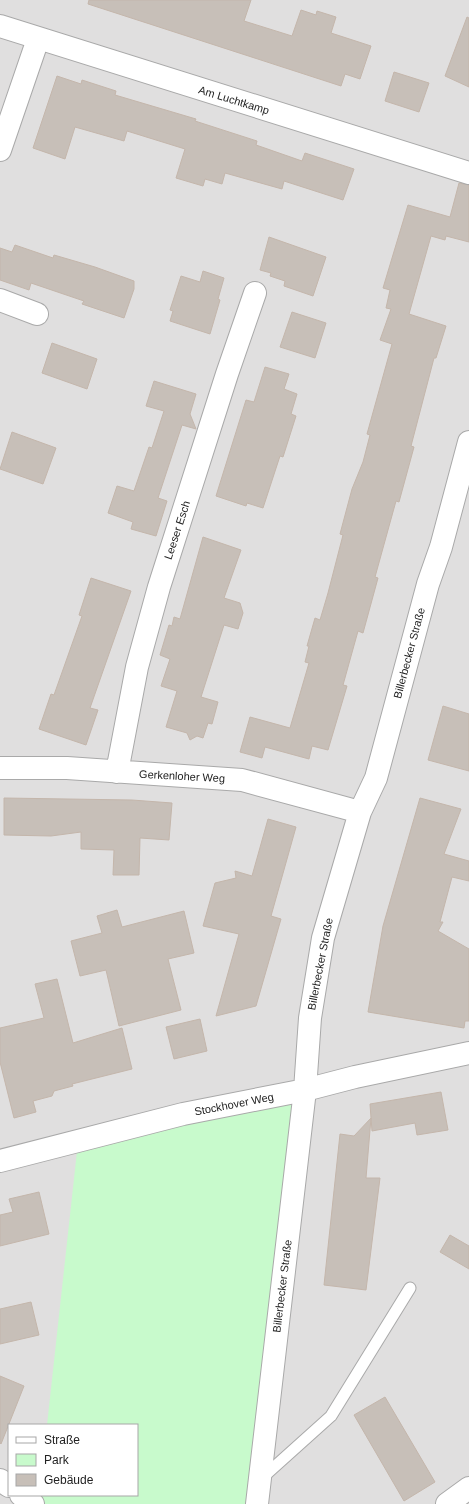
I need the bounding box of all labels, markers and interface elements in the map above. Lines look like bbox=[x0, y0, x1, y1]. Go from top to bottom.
street label: Am Luchtkamp bbox=[197, 84, 271, 116]
street label: Leeser Esch bbox=[162, 499, 192, 561]
street label: Billerbecker Straße bbox=[391, 606, 427, 700]
street label: Gerkenloher Weg bbox=[139, 768, 225, 784]
street label: Billerbecker Straße bbox=[305, 917, 335, 1011]
street label: Stockhover Weg bbox=[193, 1090, 275, 1118]
street label: Billerbecker Straße bbox=[270, 1239, 294, 1333]
legend bbox=[8, 1424, 138, 1496]
text: Straße bbox=[44, 1433, 80, 1447]
text: Park bbox=[44, 1453, 70, 1467]
text: Gebäude bbox=[44, 1473, 94, 1487]

